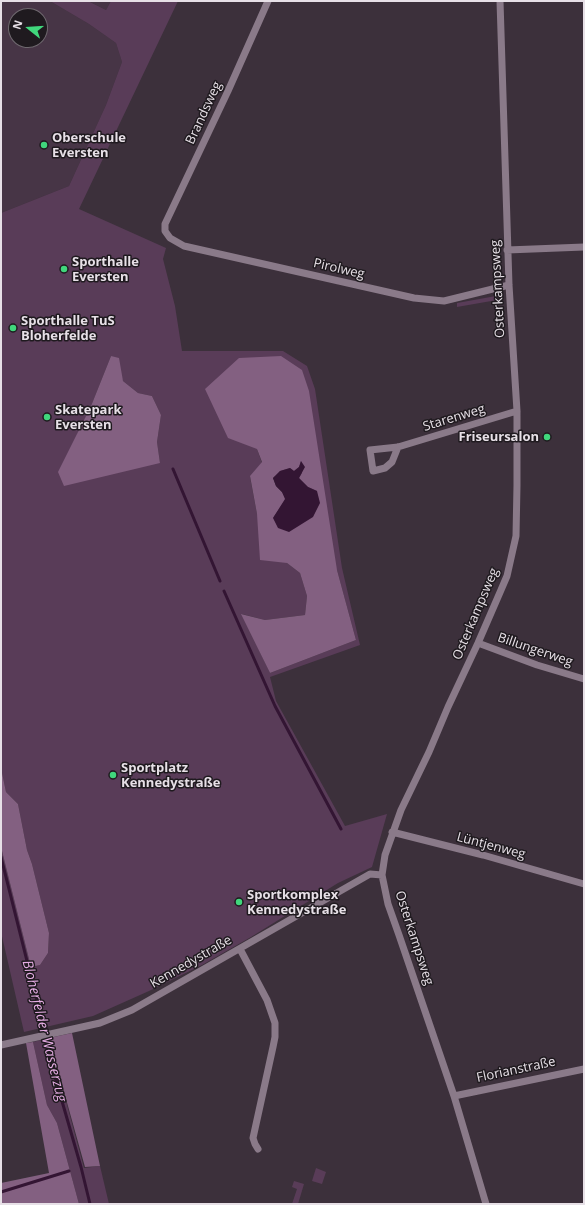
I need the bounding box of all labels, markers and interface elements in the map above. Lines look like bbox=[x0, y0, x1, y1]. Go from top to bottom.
north arrow bbox=[8, 8, 48, 48]
text: N bbox=[9, 18, 25, 31]
street label: Brandsweg bbox=[183, 79, 225, 147]
place label: Oberschule Eversten bbox=[52, 130, 126, 161]
marker: Oberschule Eversten bbox=[39, 140, 49, 150]
street label: Osterkampsweg bbox=[488, 240, 508, 338]
place label: Sporthalle Eversten bbox=[72, 254, 139, 285]
street label: Pirolweg bbox=[312, 256, 366, 282]
marker: Sporthalle Eversten bbox=[59, 264, 69, 274]
place label: Sporthalle TuS Bloherfelde bbox=[21, 313, 115, 344]
marker: Sporthalle TuS Bloherfelde bbox=[8, 323, 18, 333]
street label: Starenweg bbox=[421, 401, 487, 435]
place label: Skatepark Eversten bbox=[55, 402, 121, 433]
marker: Skatepark Eversten bbox=[42, 412, 52, 422]
place label: Friseursalon bbox=[459, 429, 539, 445]
marker: Friseursalon bbox=[542, 432, 552, 442]
street label: Osterkampsweg bbox=[450, 566, 502, 662]
street label: Billungerweg bbox=[495, 630, 575, 670]
place label: Sportplatz Kennedystraße bbox=[121, 760, 220, 791]
marker: Sportplatz Kennedystraße bbox=[108, 770, 118, 780]
street label: Lüntjenweg bbox=[455, 829, 527, 863]
place label: Sportkomplex Kennedystraße bbox=[247, 887, 346, 918]
street label: Osterkampsweg bbox=[391, 889, 437, 987]
marker: Sportkomplex Kennedystraße bbox=[234, 897, 244, 907]
street label: Kennedystraße bbox=[147, 932, 235, 992]
water label: Bloherfelder Wasserzug bbox=[18, 958, 70, 1104]
street label: Florianstraße bbox=[475, 1054, 557, 1086]

